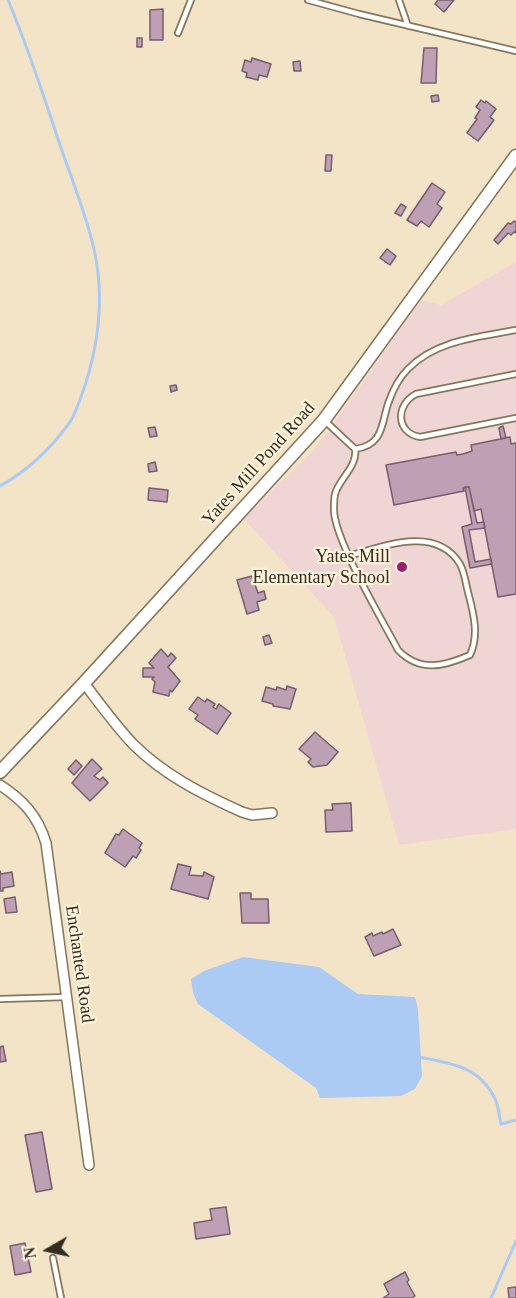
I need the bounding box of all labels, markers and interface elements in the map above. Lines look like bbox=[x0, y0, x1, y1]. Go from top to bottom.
street label: Yates Mill Pond Road bbox=[198, 398, 320, 530]
place label: Yates Mill Elementary School bbox=[253, 546, 390, 588]
marker: Yates Mill Elementary School bbox=[395, 560, 409, 574]
street label: Enchanted Road bbox=[60, 904, 98, 1024]
north arrow bbox=[18, 1220, 78, 1280]
text: N bbox=[20, 1246, 39, 1260]

